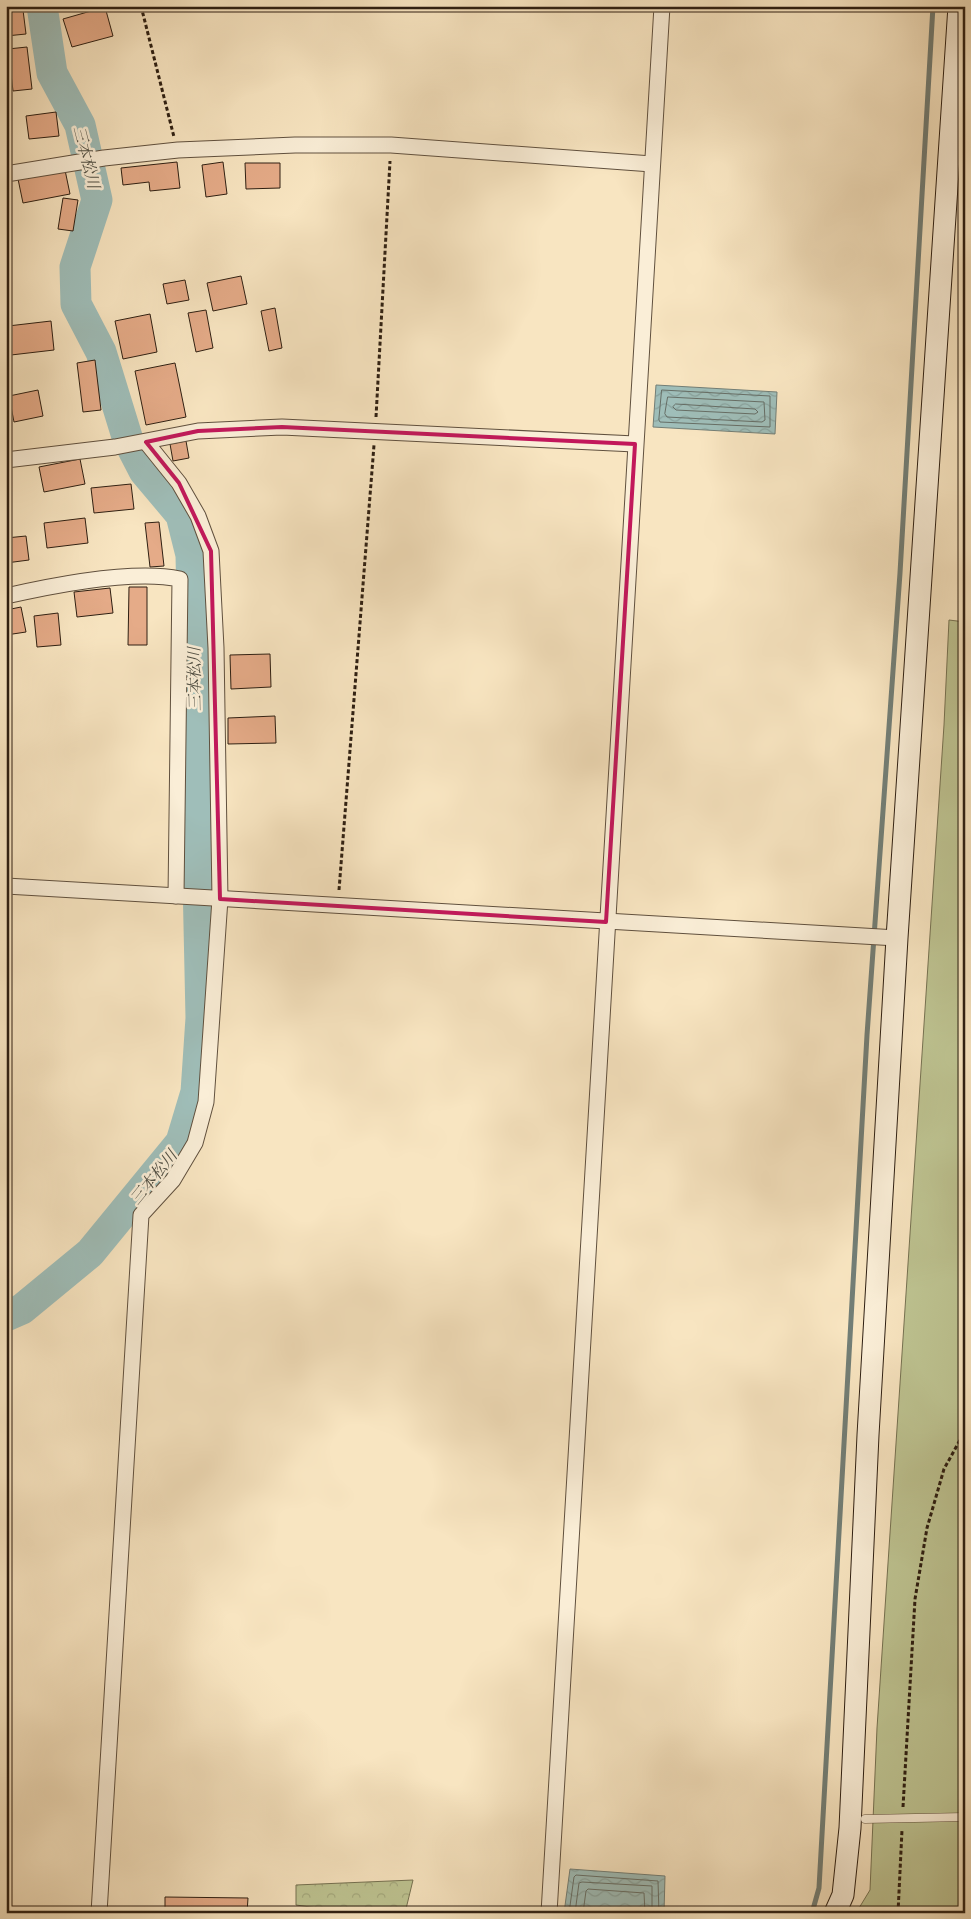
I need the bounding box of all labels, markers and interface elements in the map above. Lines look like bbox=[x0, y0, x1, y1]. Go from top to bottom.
water label: 三本松川 bbox=[68, 124, 103, 193]
water label: 三本松川 bbox=[185, 645, 207, 711]
water label: 三本松川 bbox=[127, 1146, 184, 1209]

